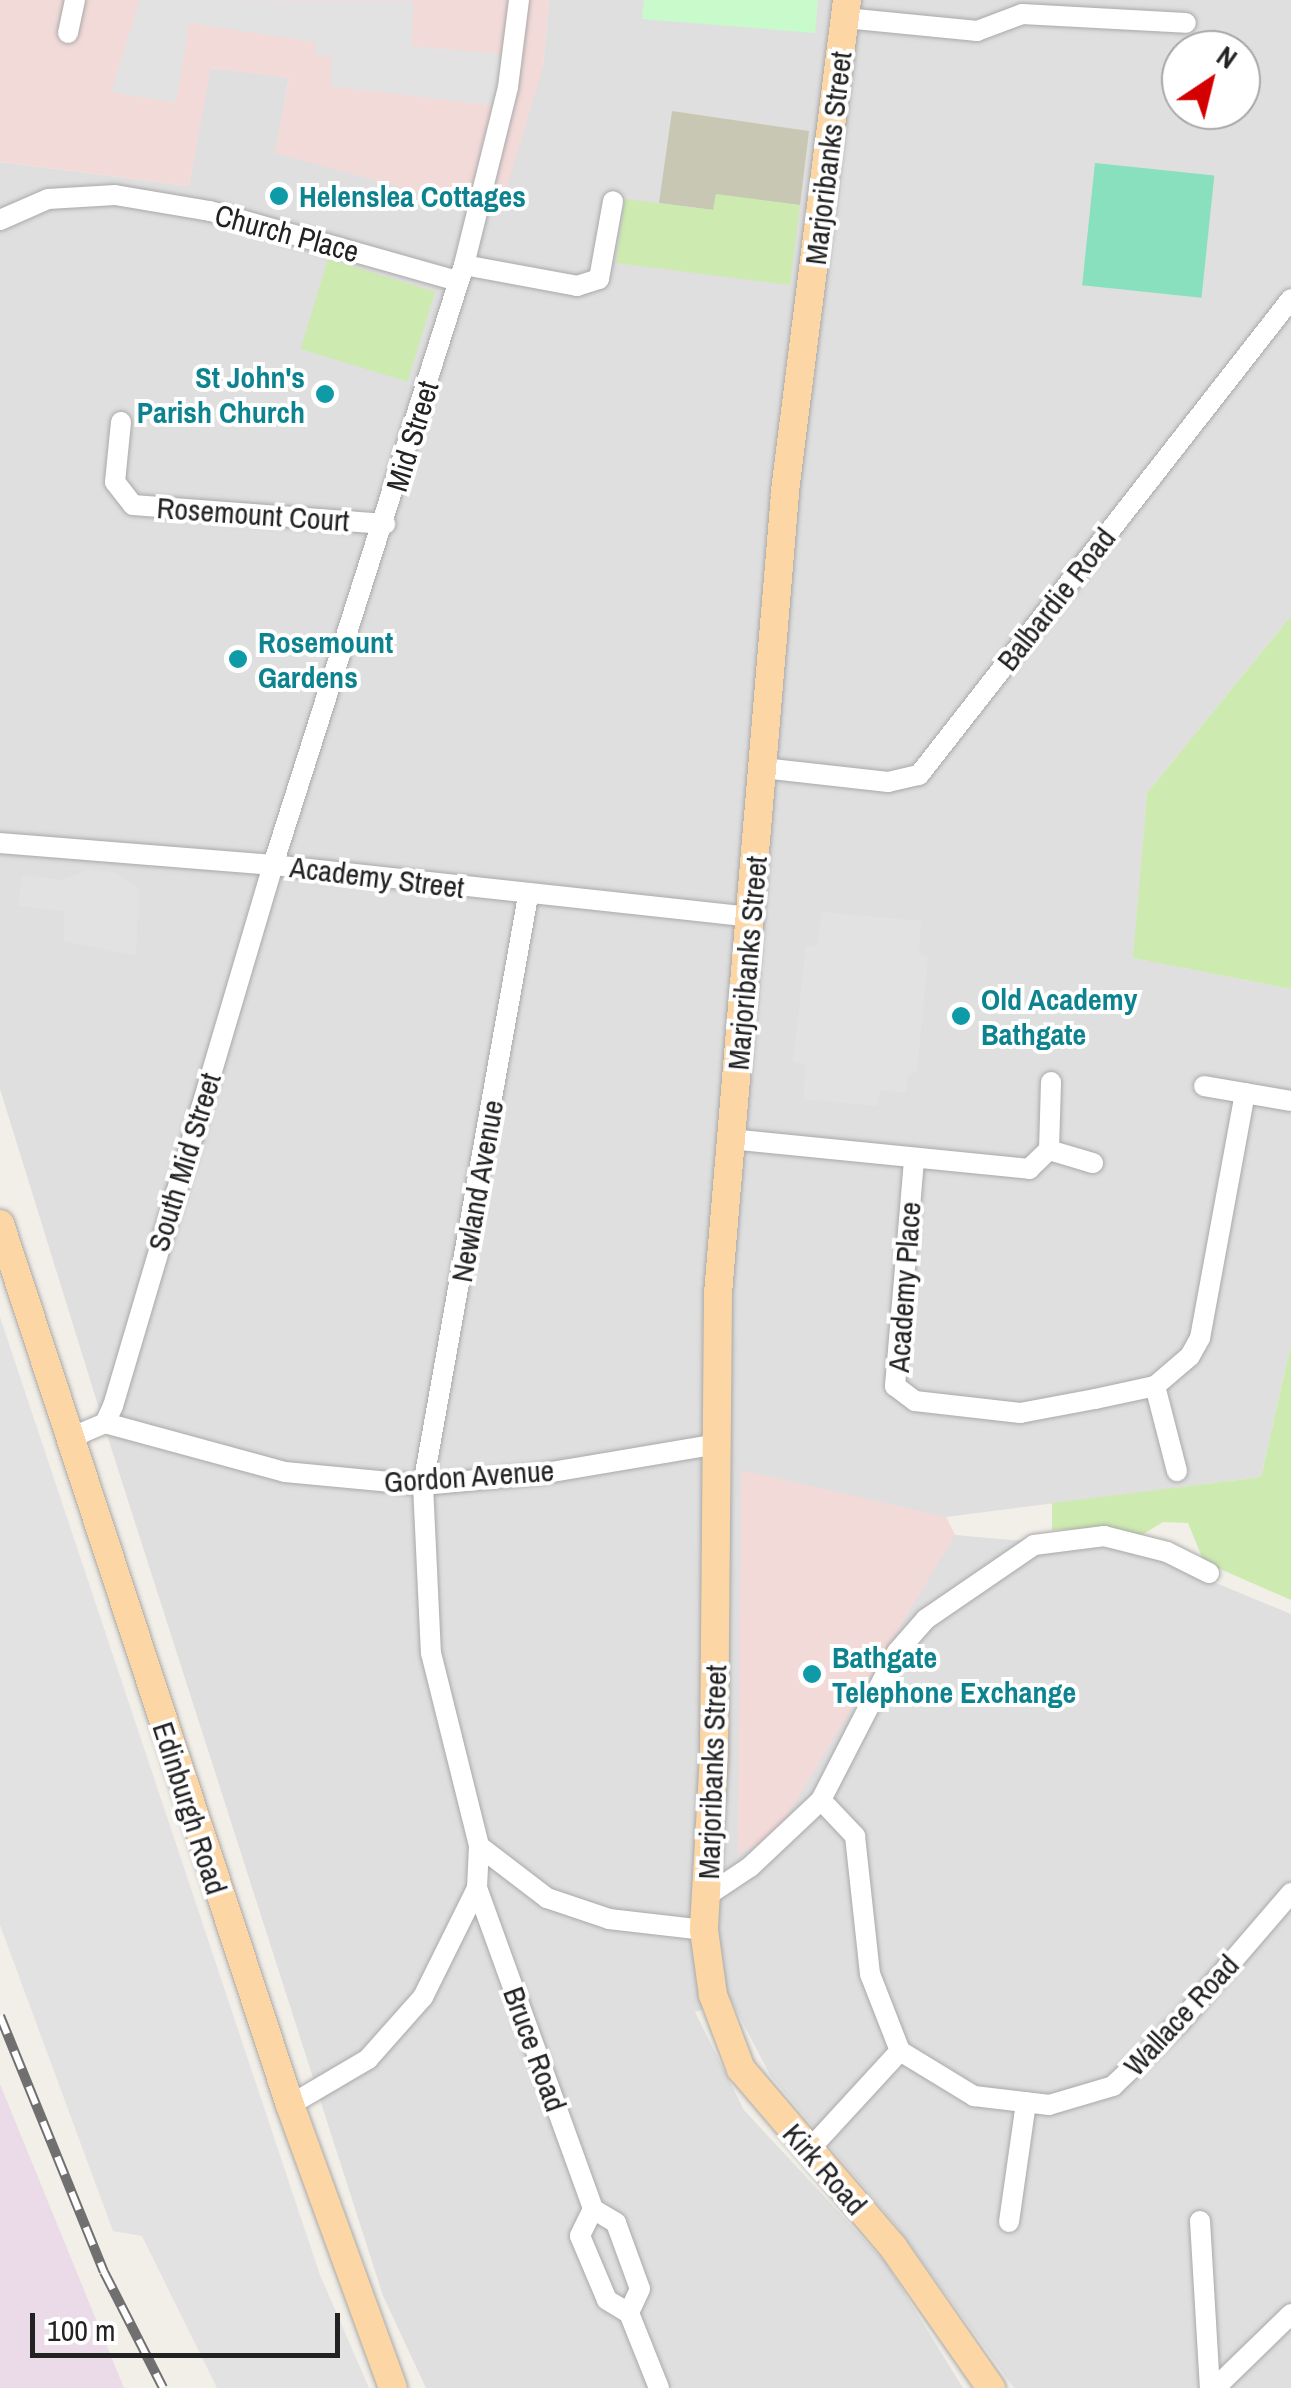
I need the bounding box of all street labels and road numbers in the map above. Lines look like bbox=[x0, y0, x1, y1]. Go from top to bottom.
street label: Marjoribanks Street bbox=[797, 49, 859, 267]
street label: Church Place bbox=[211, 197, 363, 269]
street label: Mid Street bbox=[378, 376, 446, 496]
street label: Rosemount Court bbox=[156, 489, 350, 539]
street label: Balbardie Road bbox=[989, 521, 1123, 677]
street label: Academy Street bbox=[288, 848, 466, 906]
street label: Marjoribanks Street bbox=[720, 855, 774, 1071]
street label: South Mid Street bbox=[140, 1068, 228, 1256]
street label: Newland Avenue bbox=[443, 1097, 511, 1285]
street label: Academy Place bbox=[880, 1200, 928, 1374]
street label: Gordon Avenue bbox=[382, 1452, 556, 1500]
street label: Marjoribanks Street bbox=[690, 1664, 734, 1880]
street label: Edinburgh Road bbox=[145, 1717, 235, 1899]
street label: Wallace Road bbox=[1116, 1947, 1246, 2083]
street label: Bruce Road bbox=[496, 1982, 574, 2116]
street label: Kirk Road bbox=[776, 2116, 874, 2222]

